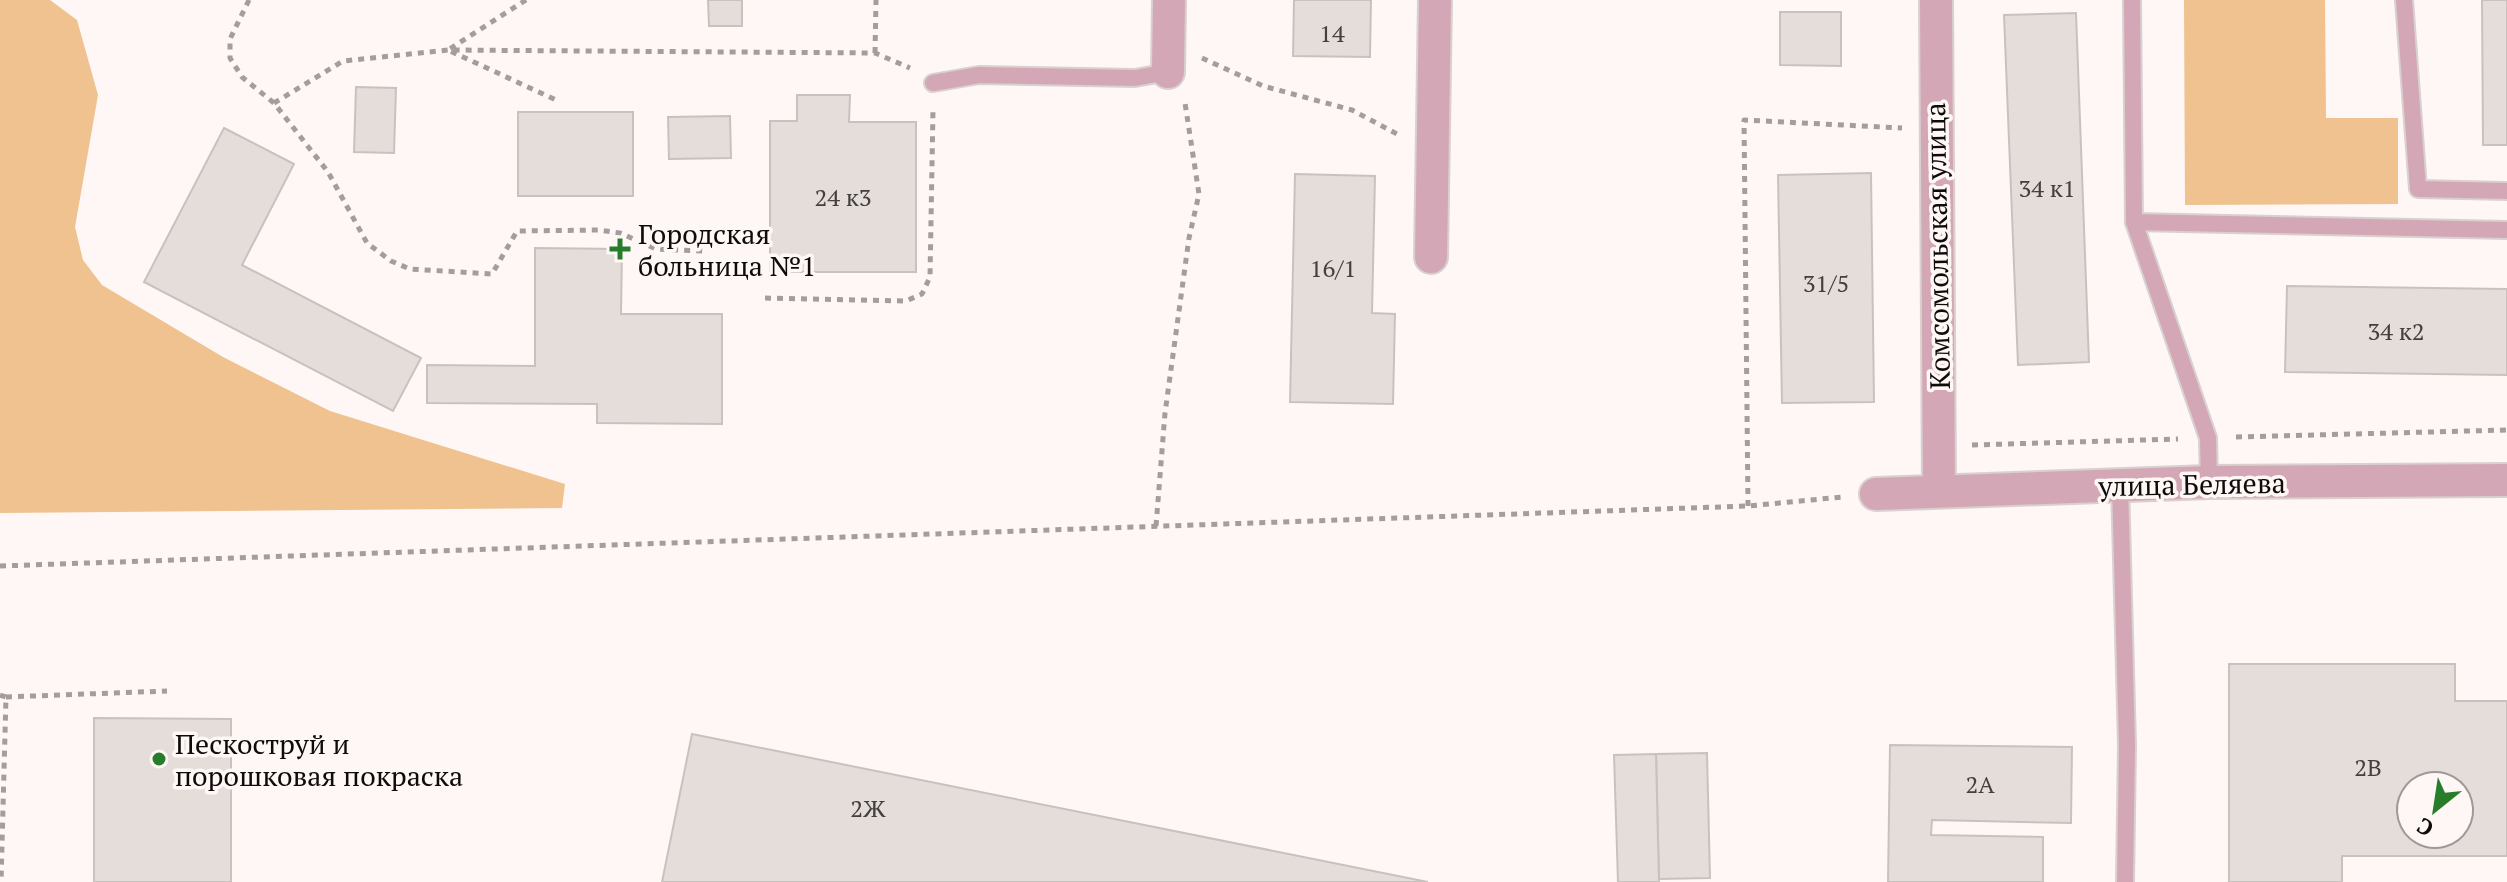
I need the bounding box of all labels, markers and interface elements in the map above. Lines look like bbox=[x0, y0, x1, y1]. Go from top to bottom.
house number: 14 bbox=[1319, 17, 1345, 49]
street label: Комсомольская улица bbox=[1916, 102, 1958, 390]
house number: 34 к1 bbox=[2018, 172, 2076, 204]
house number: 24 к3 bbox=[814, 181, 872, 213]
place label: Городская больница №1 bbox=[638, 215, 816, 284]
marker: Городская больница №1 bbox=[609, 238, 631, 260]
house number: 16/1 bbox=[1310, 252, 1356, 284]
house number: 31/5 bbox=[1803, 267, 1849, 299]
house number: 34 к2 bbox=[2367, 315, 2425, 347]
street label: улица Беляева bbox=[2097, 464, 2286, 504]
place label: Пескоструй и порошковая покраска bbox=[175, 725, 463, 794]
marker: Пескоструй и порошковая покраска bbox=[150, 750, 168, 768]
house number: 2В bbox=[2354, 751, 2382, 783]
house number: 2А bbox=[1965, 768, 1995, 800]
north arrow bbox=[2395, 770, 2475, 850]
house number: 2Ж bbox=[850, 792, 886, 824]
text: С bbox=[2411, 812, 2438, 844]

